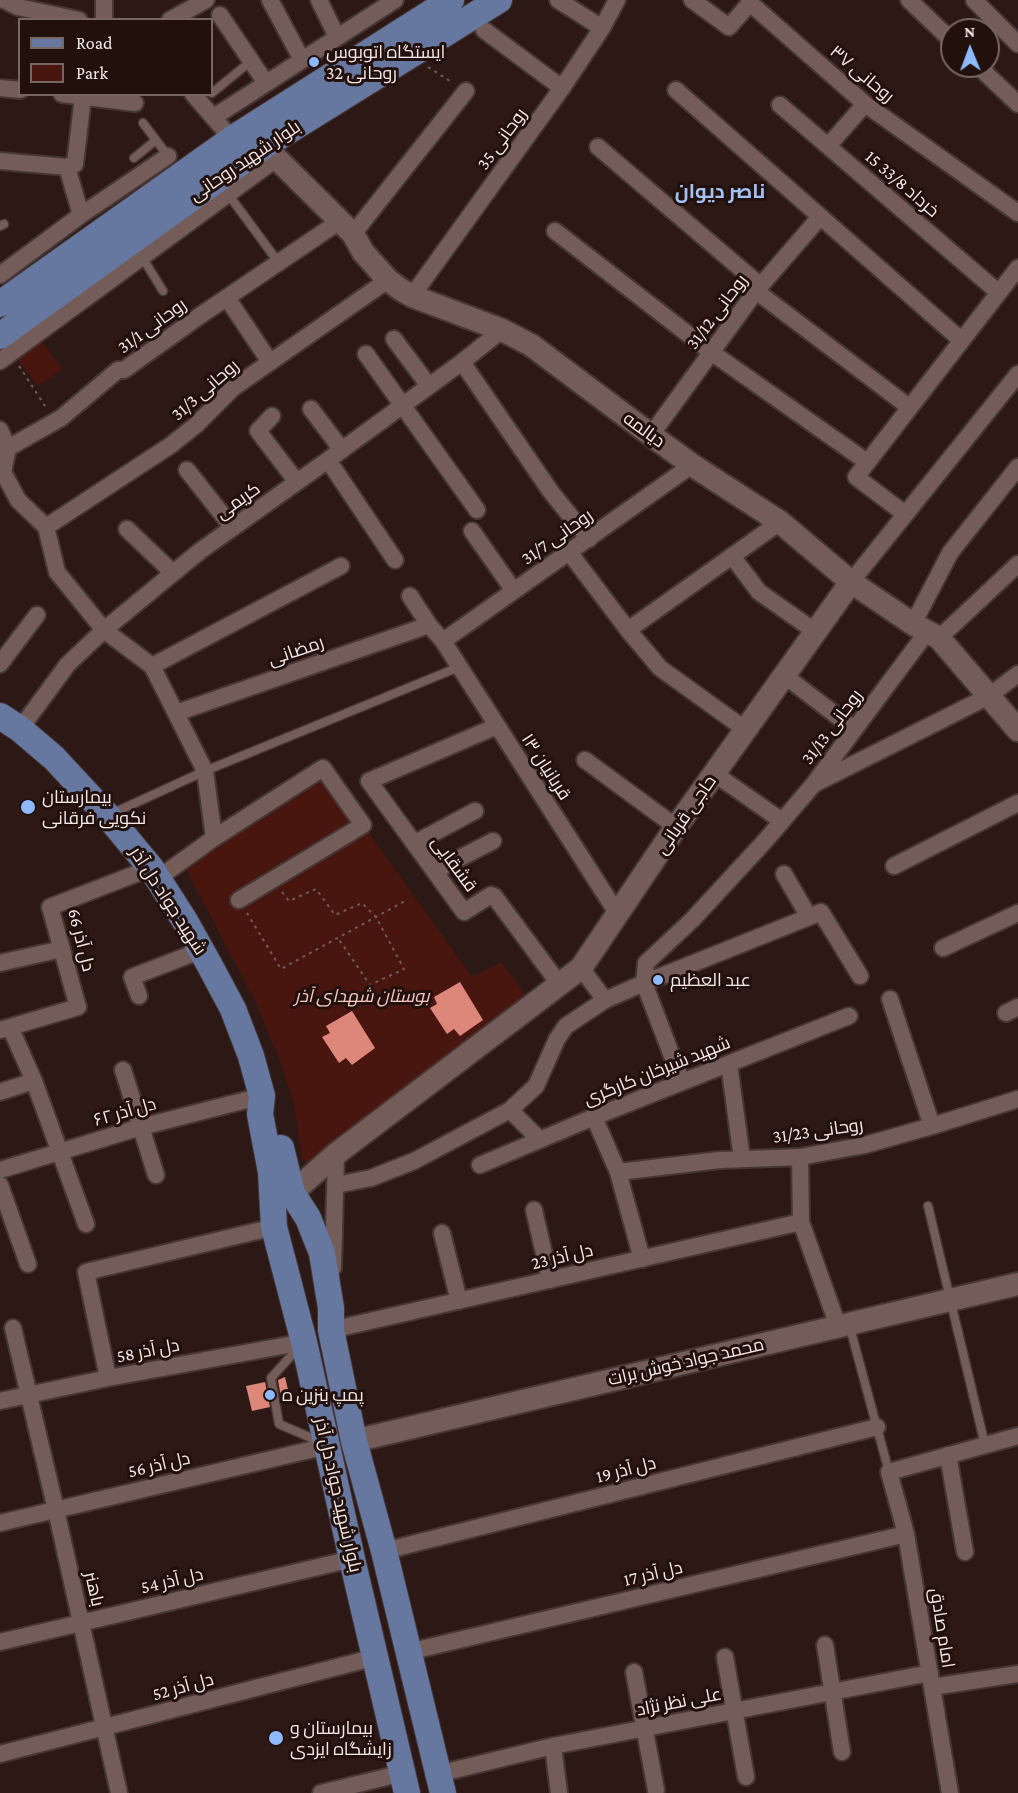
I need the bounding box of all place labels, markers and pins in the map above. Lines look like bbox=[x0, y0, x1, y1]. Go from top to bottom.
place label: ایستگاه اتوبوس روحانی 32 bbox=[326, 41, 445, 84]
marker: ایستگاه اتوبوس روحانی 32 bbox=[307, 55, 321, 69]
place label: بیمارستان نکویی فرقانی bbox=[42, 786, 146, 828]
marker: بیمارستان نکویی فرقانی bbox=[19, 798, 37, 816]
place label: عبد العظيم bbox=[670, 969, 751, 991]
marker: عبد العظيم bbox=[651, 973, 665, 987]
place label: پمپ بنزین ه bbox=[282, 1384, 364, 1406]
marker: پمپ بنزین ه bbox=[263, 1388, 277, 1402]
place label: بیمارستان و زایشگاه ایزدی bbox=[290, 1717, 392, 1760]
marker: بیمارستان و زایشگاه ایزدی bbox=[267, 1729, 285, 1747]

